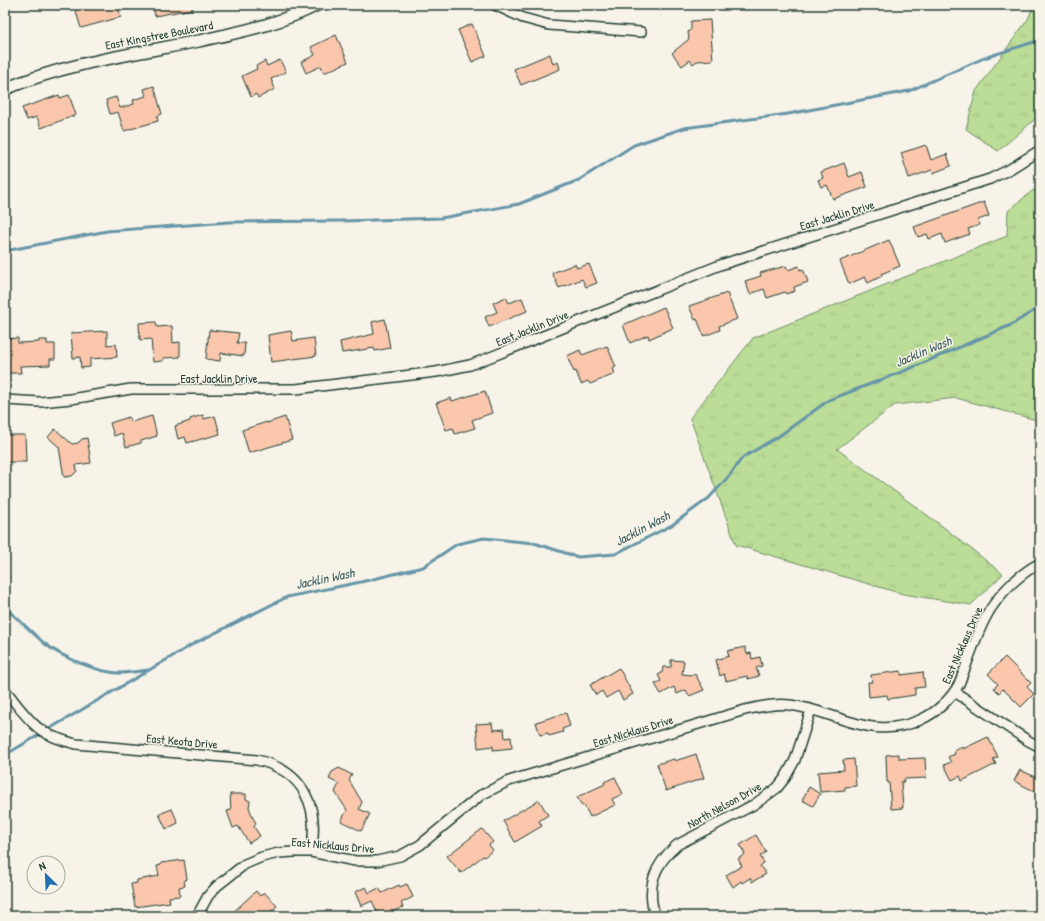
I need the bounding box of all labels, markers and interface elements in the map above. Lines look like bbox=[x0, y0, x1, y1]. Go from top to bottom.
street label: East Kingstree Boulevard bbox=[104, 16, 215, 54]
street label: East Jacklin Drive bbox=[798, 196, 876, 234]
street label: East Jacklin Drive bbox=[493, 306, 571, 350]
water label: Jacklin Wash bbox=[892, 331, 955, 371]
street label: East Jacklin Drive bbox=[181, 370, 258, 387]
water label: Jacklin Wash bbox=[612, 505, 674, 550]
water label: Jacklin Wash bbox=[294, 563, 357, 593]
street label: East Nicklaus Drive bbox=[937, 603, 987, 686]
street label: East Nicklaus Drive bbox=[591, 711, 675, 751]
street label: East Keota Drive bbox=[146, 729, 219, 753]
street label: North Nelson Drive bbox=[684, 778, 764, 832]
street label: East Nicklaus Drive bbox=[291, 833, 375, 857]
north arrow bbox=[26, 855, 66, 895]
text: N bbox=[36, 858, 48, 873]

